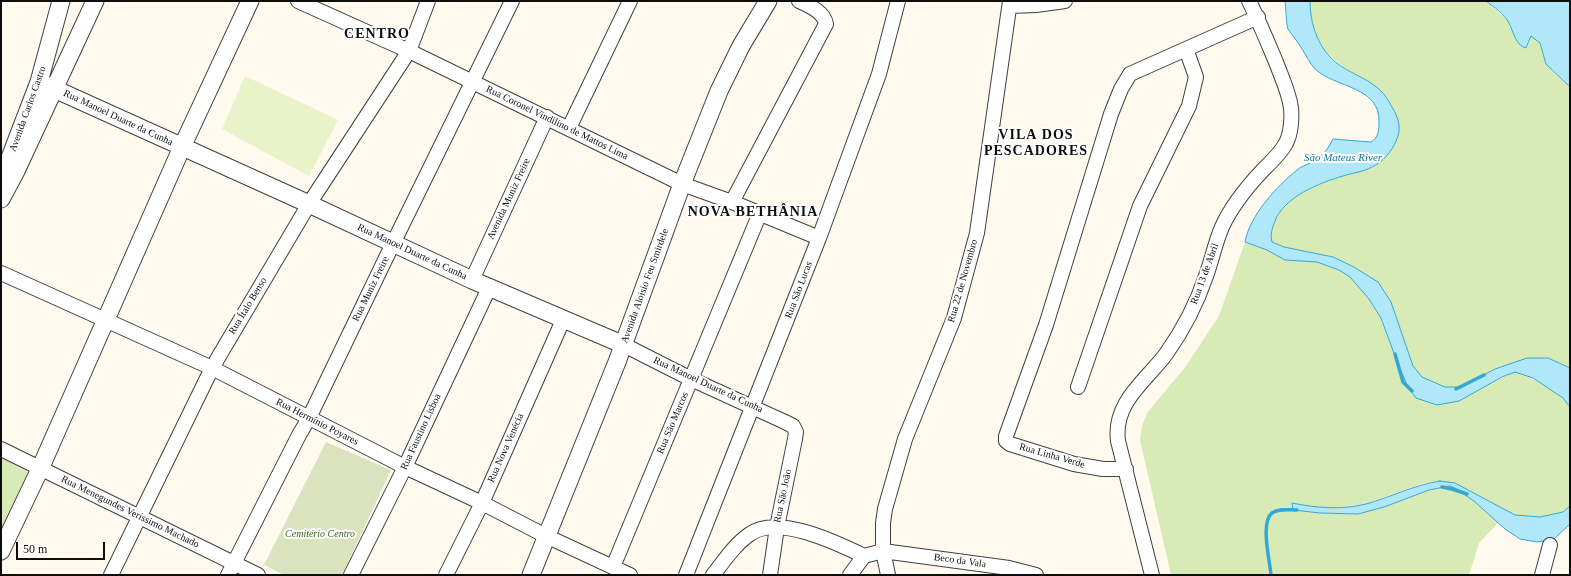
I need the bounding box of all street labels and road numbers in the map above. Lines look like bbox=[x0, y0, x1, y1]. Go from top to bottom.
street label: Avenida Carlos Castro bbox=[7, 64, 49, 154]
street label: Rua Coronel Vindilino de Mattos Lima bbox=[484, 83, 630, 163]
street label: Rua Manoel Duarte da Cunha bbox=[61, 87, 175, 149]
street label: Avenida Muniz Freire bbox=[485, 157, 533, 241]
street label: Rua Manoel Duarte da Cunha bbox=[355, 221, 469, 283]
street label: Avenida Aloisio Feu Smirdele bbox=[619, 227, 671, 345]
street label: Rua 22 de Novembro bbox=[945, 238, 981, 324]
street label: Rua 13 de Abril bbox=[1188, 242, 1222, 306]
street label: Rua Muniz Freire bbox=[350, 254, 392, 324]
street label: Rua São Lucas bbox=[783, 260, 815, 320]
street label: Rua Ítalo Benso bbox=[226, 275, 270, 337]
street label: Rua Manoel Duarte da Cunha bbox=[651, 354, 765, 416]
street label: Rua São Marcos bbox=[655, 390, 691, 456]
street label: Rua Faustino Lisboa bbox=[398, 392, 444, 472]
street label: Rua Hermínio Poyares bbox=[274, 396, 360, 448]
street label: Rua Nova Venécia bbox=[485, 412, 527, 484]
street label: Rua Linha Verde bbox=[1018, 441, 1086, 471]
street label: Rua São João bbox=[771, 468, 795, 524]
street label: Rua Menegundes Veríssimo Machado bbox=[59, 473, 201, 551]
street label: Beco da Vala bbox=[933, 551, 987, 571]

